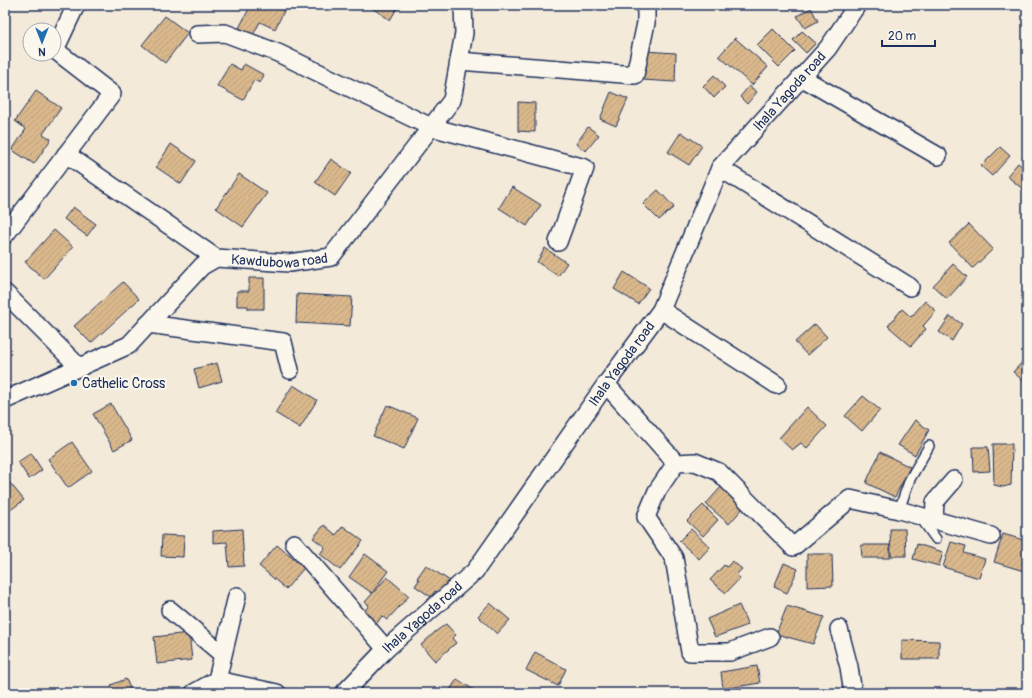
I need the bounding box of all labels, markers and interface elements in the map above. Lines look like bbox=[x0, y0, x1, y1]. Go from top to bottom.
north arrow bbox=[22, 22, 62, 62]
scale bar bbox=[882, 22, 935, 48]
text: 20 m bbox=[888, 29, 917, 44]
text: N bbox=[38, 45, 46, 58]
street label: Ihala Yagoda road bbox=[750, 48, 830, 134]
street label: Kawdubowa road bbox=[230, 250, 329, 272]
street label: Ihala Yagoda road bbox=[585, 318, 659, 410]
place label: Cathelic Cross bbox=[82, 375, 166, 392]
marker: Cathelic Cross bbox=[69, 378, 79, 388]
street label: Ihala Yagoda road bbox=[379, 578, 466, 657]

